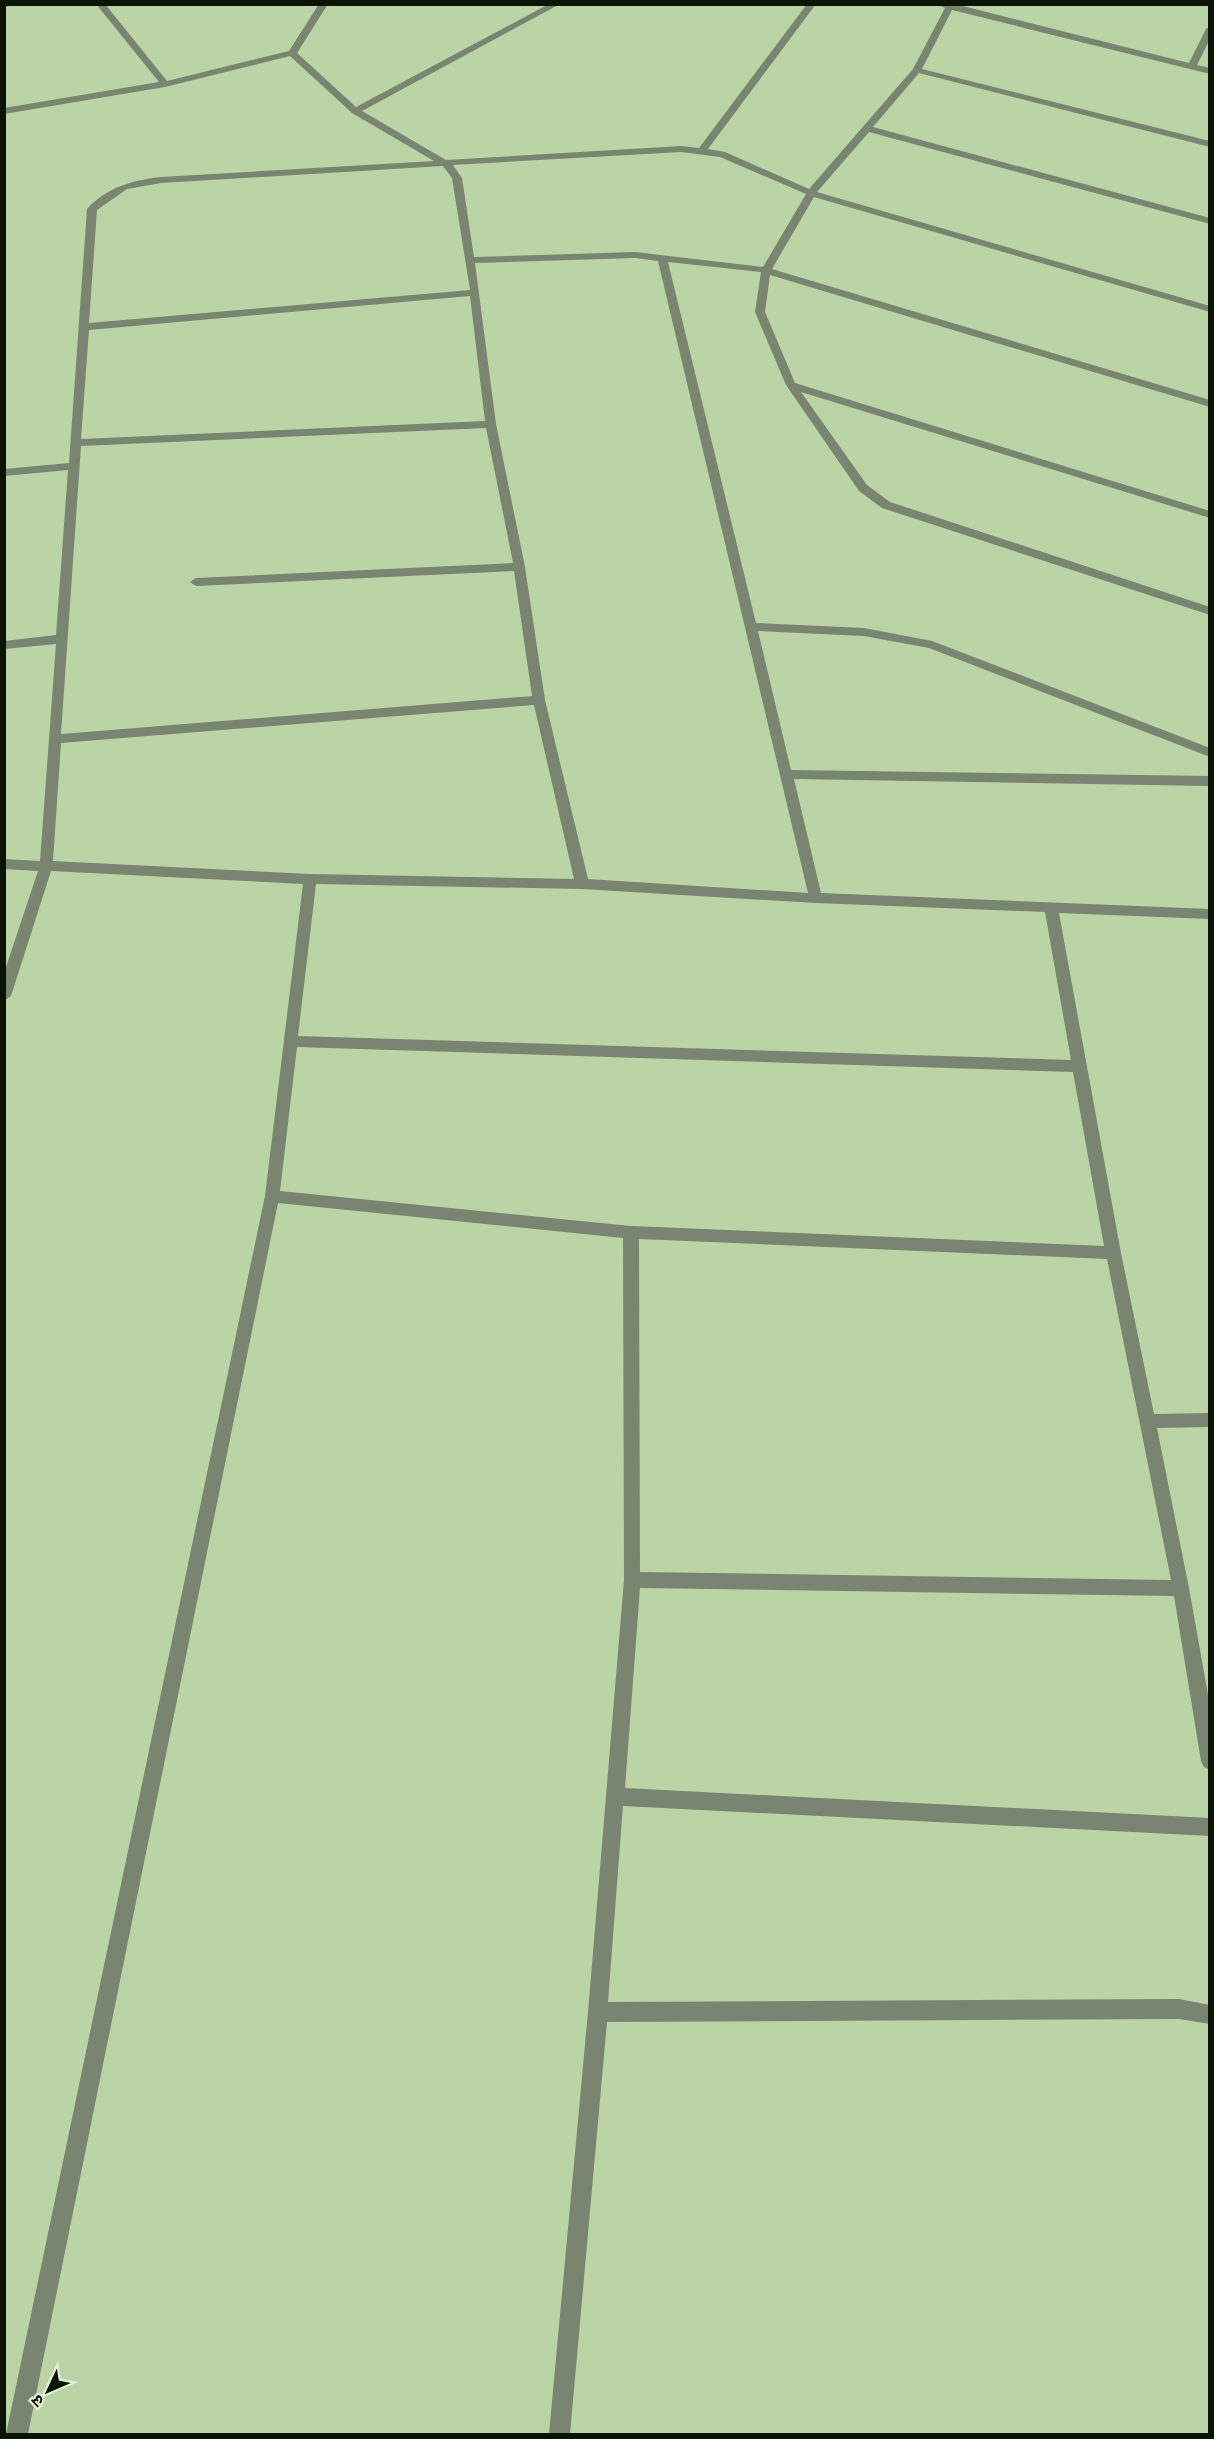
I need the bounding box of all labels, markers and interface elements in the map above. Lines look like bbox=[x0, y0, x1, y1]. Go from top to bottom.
north arrow bbox=[18, 2361, 78, 2421]
text: उ bbox=[27, 2391, 48, 2411]

